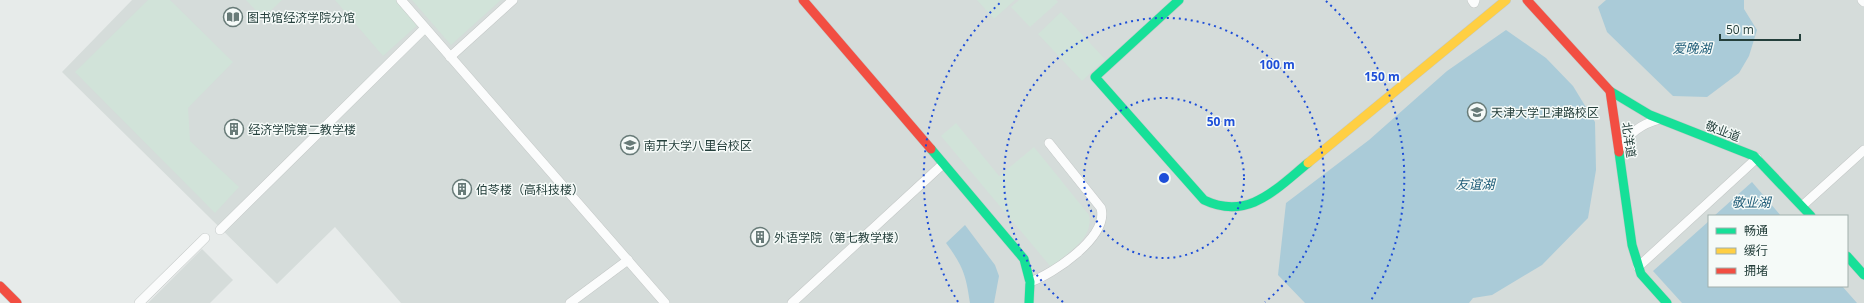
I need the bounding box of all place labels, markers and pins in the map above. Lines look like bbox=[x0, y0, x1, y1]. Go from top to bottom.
library icon: 图书馆经济学院分馆 bbox=[222, 6, 244, 28]
place label: 图书馆经济学院分馆 bbox=[247, 9, 355, 26]
school or university icon: 天津大学卫津路校区 bbox=[1466, 101, 1488, 123]
place label: 天津大学卫津路校区 bbox=[1491, 104, 1599, 121]
building icon: 经济学院第二教学楼 bbox=[223, 118, 245, 140]
place label: 经济学院第二教学楼 bbox=[248, 121, 356, 138]
school or university icon: 南开大学八里台校区 bbox=[619, 134, 641, 156]
place label: 南开大学八里台校区 bbox=[644, 137, 752, 154]
centre of rings bbox=[1157, 171, 1171, 185]
building icon: 伯苓楼（高科技楼） bbox=[451, 178, 473, 200]
place label: 伯苓楼（高科技楼） bbox=[476, 181, 584, 198]
building icon: 外语学院（第七教学楼） bbox=[749, 226, 771, 248]
place label: 外语学院（第七教学楼） bbox=[774, 229, 906, 246]

